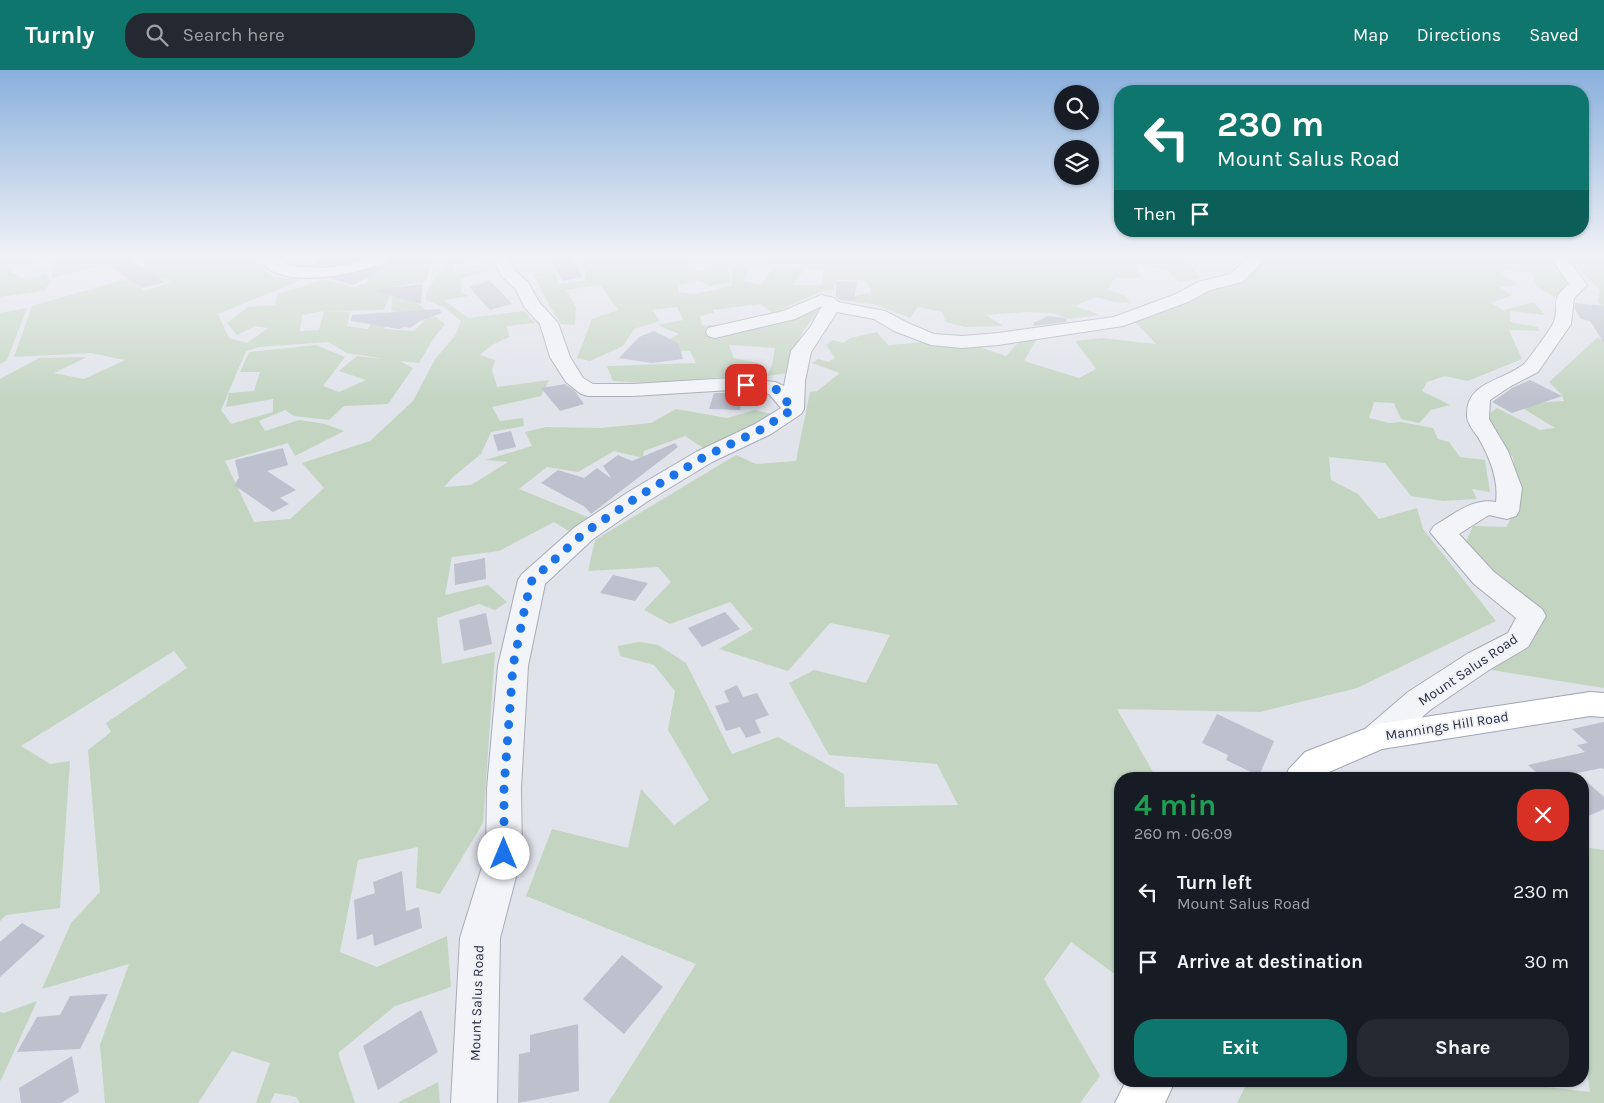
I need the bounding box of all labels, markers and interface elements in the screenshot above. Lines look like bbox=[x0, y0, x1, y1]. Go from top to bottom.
search box bbox=[125, 13, 475, 58]
text: Turnly bbox=[25, 21, 95, 49]
icon: search bbox=[143, 21, 171, 49]
text: Search here bbox=[183, 24, 285, 46]
text: Map bbox=[1353, 24, 1389, 46]
text: Directions bbox=[1417, 24, 1501, 46]
text: Saved bbox=[1529, 24, 1579, 46]
map controls bbox=[1054, 85, 1099, 185]
button: search bbox=[1054, 85, 1099, 130]
text: 230 m bbox=[1217, 104, 1324, 145]
icon: left bbox=[1134, 105, 1199, 170]
button: layers bbox=[1054, 140, 1099, 185]
text: Mount Salus Road bbox=[1217, 146, 1400, 172]
icon: arrive bbox=[1186, 200, 1214, 228]
text: Then bbox=[1134, 203, 1176, 225]
pin bbox=[725, 364, 767, 406]
icon: arrive bbox=[732, 371, 760, 399]
street label: Mount Salus Road bbox=[1415, 630, 1521, 710]
street label: Mannings Hill Road bbox=[1384, 708, 1510, 744]
text: 4 min bbox=[1134, 787, 1216, 823]
button: close bbox=[1517, 789, 1569, 841]
text: 260 m · 06:09 bbox=[1134, 824, 1232, 843]
position arrow bbox=[477, 827, 529, 879]
text: Turn left bbox=[1177, 872, 1252, 894]
icon: left bbox=[1134, 878, 1162, 906]
text: 230 m bbox=[1513, 881, 1569, 903]
text: Mount Salus Road bbox=[1177, 894, 1310, 913]
street label: Mount Salus Road bbox=[466, 944, 488, 1062]
icon: arrive bbox=[1134, 948, 1162, 976]
text: Arrive at destination bbox=[1177, 951, 1363, 973]
text: 30 m bbox=[1524, 951, 1569, 973]
button: Exit bbox=[1134, 1019, 1347, 1077]
button: Share bbox=[1357, 1019, 1569, 1077]

